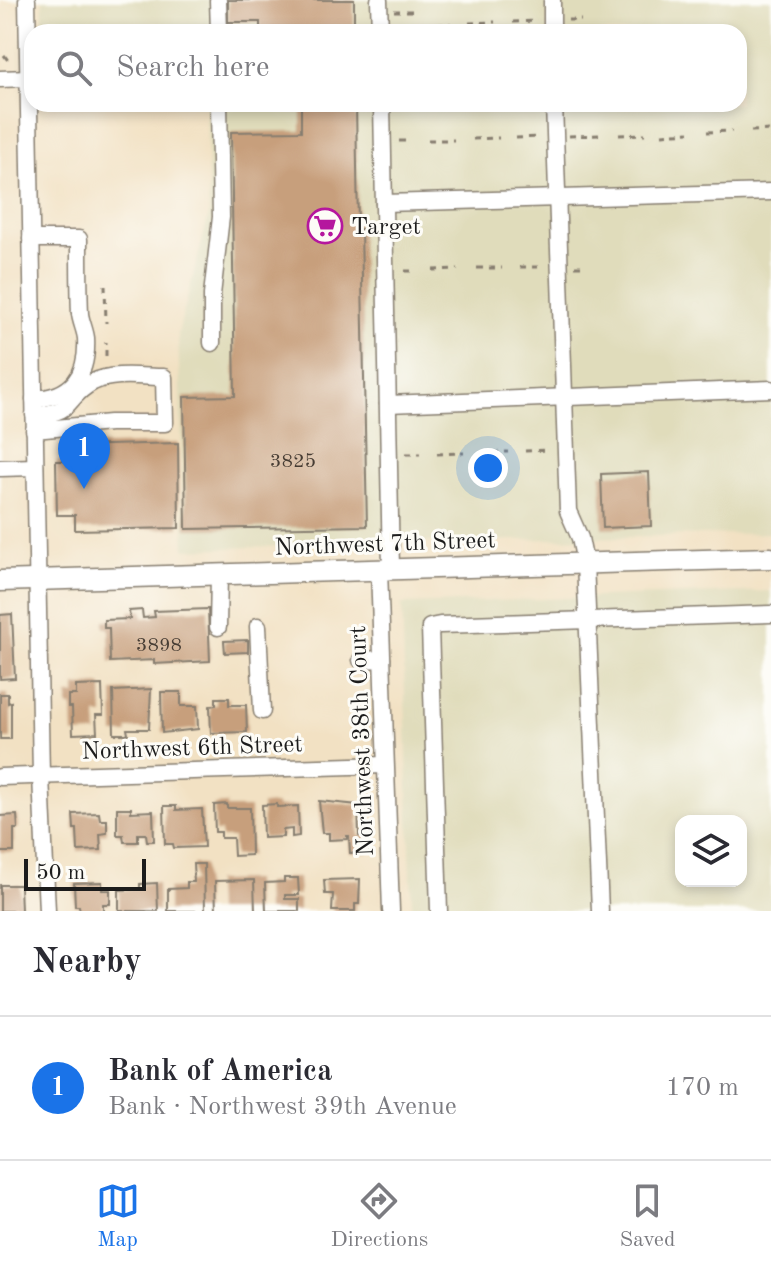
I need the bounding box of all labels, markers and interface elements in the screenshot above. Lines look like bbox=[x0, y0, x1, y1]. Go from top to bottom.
search box bbox=[24, 24, 747, 112]
icon: search bbox=[52, 46, 96, 90]
text: Search here bbox=[116, 53, 270, 83]
supermarket icon: Target bbox=[306, 207, 344, 245]
place label: Target bbox=[351, 216, 421, 240]
pin: 1 bbox=[58, 423, 110, 489]
your location bbox=[468, 448, 508, 488]
house number: 3825 bbox=[270, 452, 316, 472]
street label: Northwest 7th Street bbox=[274, 529, 496, 561]
street label: Northwest 38th Court bbox=[347, 625, 379, 857]
house number: 3898 bbox=[136, 636, 182, 656]
street label: Northwest 6th Street bbox=[81, 733, 303, 765]
map controls bbox=[675, 815, 747, 887]
button: layers bbox=[675, 815, 747, 887]
scale bar bbox=[24, 855, 146, 891]
text: 50 m bbox=[36, 862, 85, 884]
text: Nearby bbox=[32, 946, 142, 980]
text: Bank of America bbox=[108, 1057, 332, 1087]
text: 1 bbox=[50, 1075, 66, 1101]
text: 170 m bbox=[666, 1075, 739, 1101]
text: Bank · Northwest 39th Avenue bbox=[108, 1094, 457, 1120]
tab: Map bbox=[96, 1179, 140, 1254]
tab: Directions bbox=[331, 1179, 428, 1254]
tab: Saved bbox=[619, 1179, 675, 1254]

